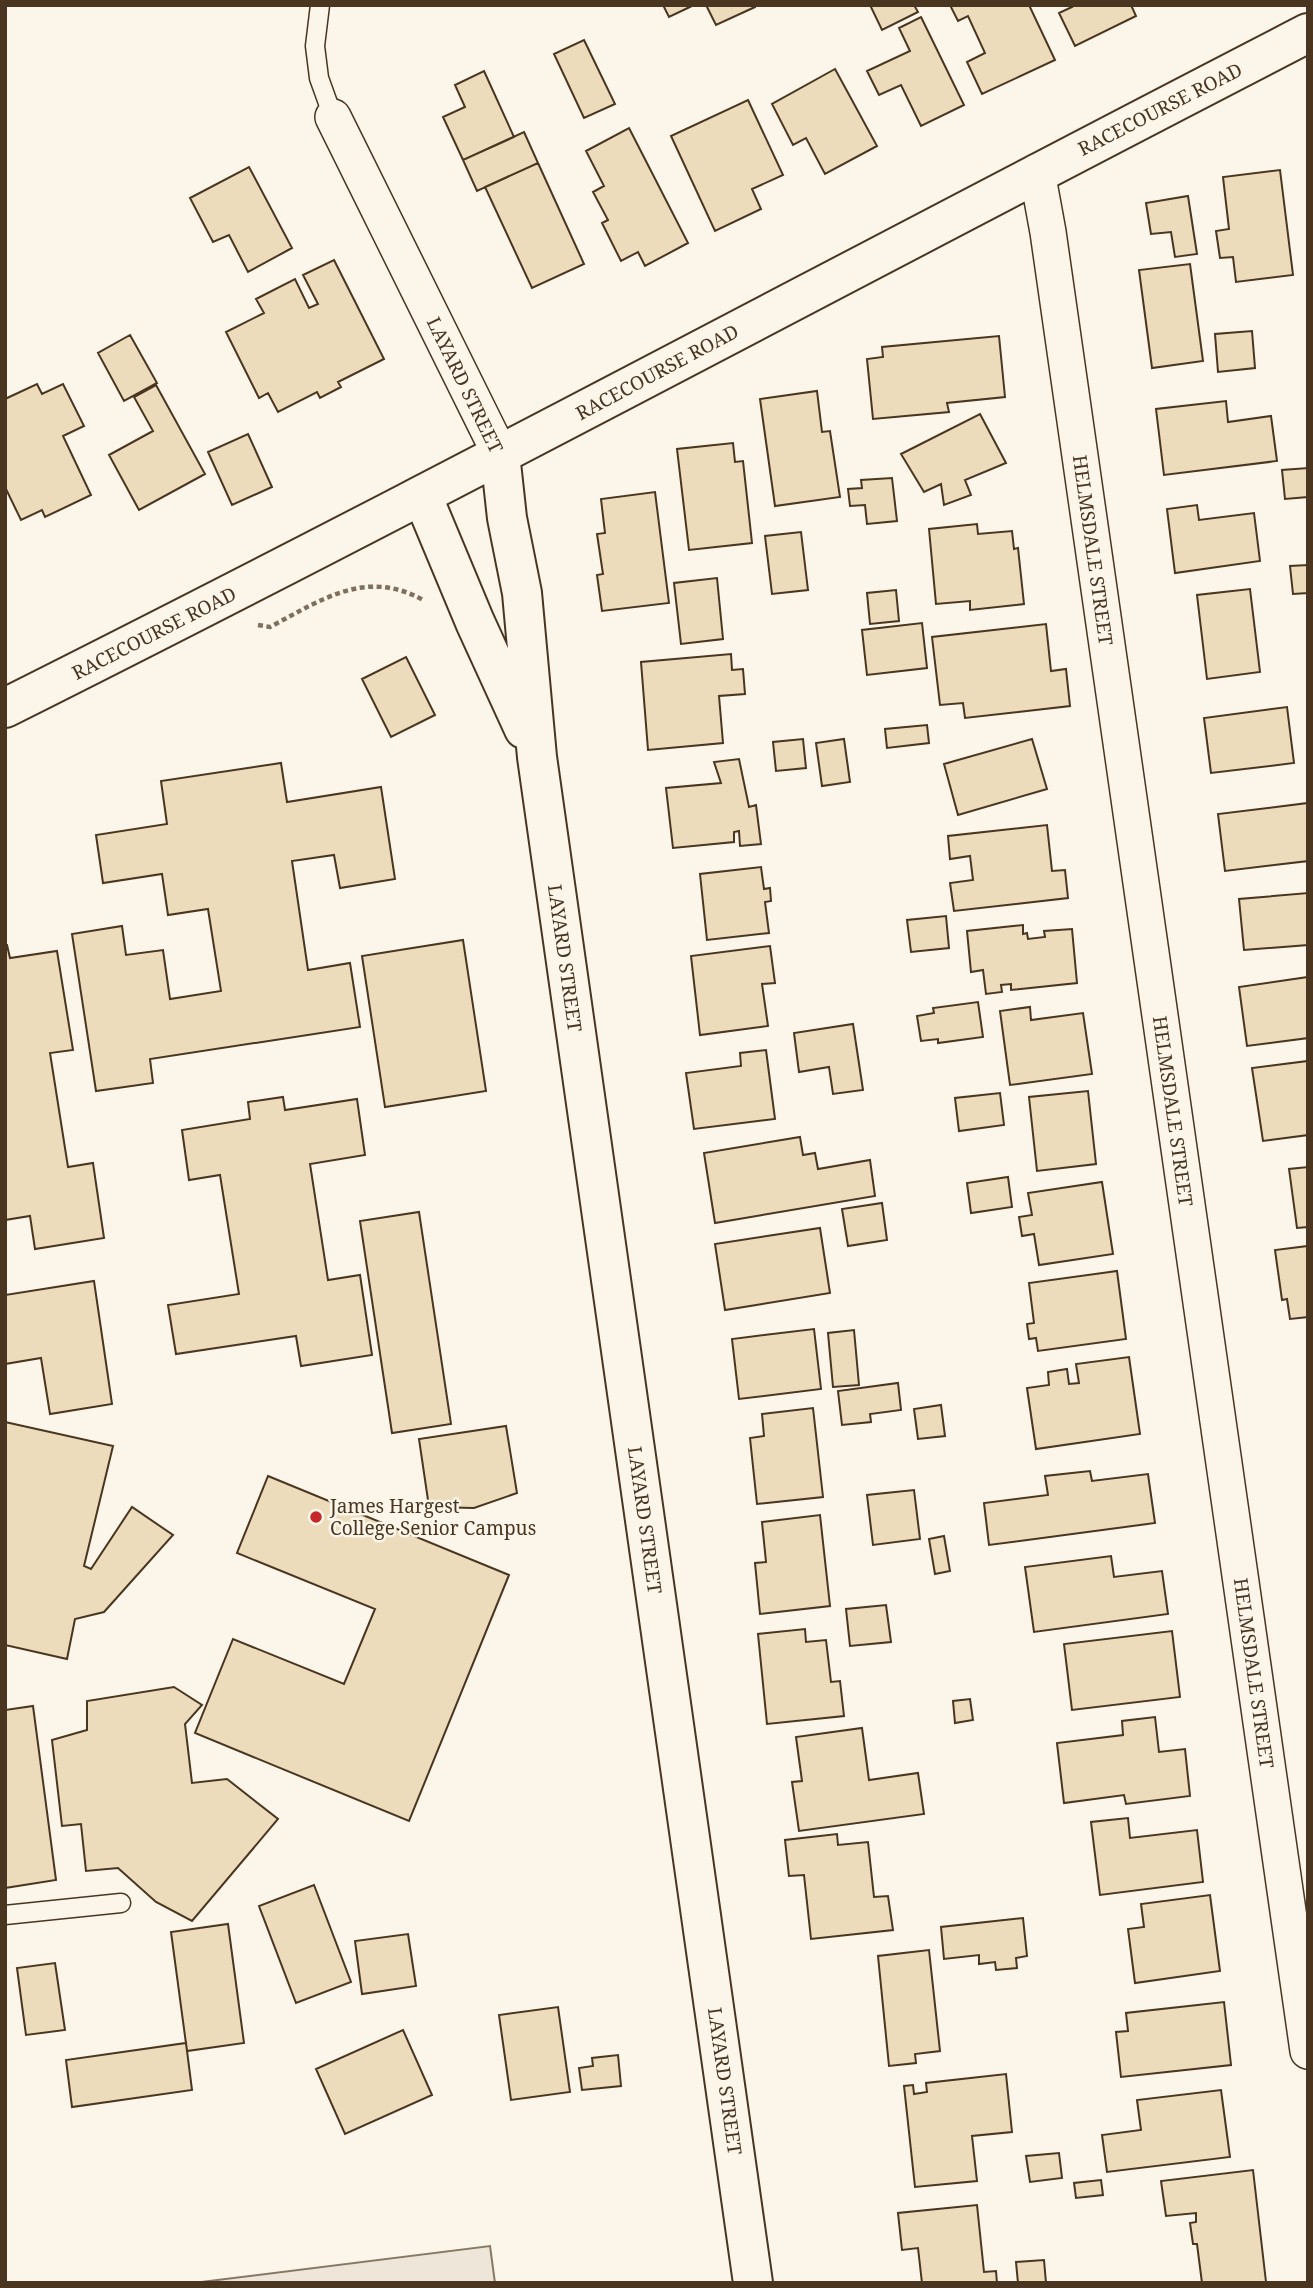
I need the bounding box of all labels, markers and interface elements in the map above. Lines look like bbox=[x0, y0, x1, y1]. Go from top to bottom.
street label: RACECOURSE ROAD bbox=[1073, 56, 1247, 162]
street label: LAYARD STREET bbox=[421, 313, 509, 458]
street label: RACECOURSE ROAD bbox=[571, 318, 743, 426]
street label: HELMSDALE STREET bbox=[1067, 453, 1119, 647]
street label: RACECOURSE ROAD bbox=[67, 580, 241, 686]
street label: LAYARD STREET bbox=[542, 883, 588, 1034]
street label: HELMSDALE STREET bbox=[1147, 1014, 1199, 1208]
street label: LAYARD STREET bbox=[622, 1445, 668, 1596]
place label: James Hargest College Senior Campus bbox=[329, 1493, 536, 1541]
marker: James Hargest College Senior Campus bbox=[308, 1509, 324, 1525]
street label: HELMSDALE STREET bbox=[1228, 1576, 1280, 1770]
street label: LAYARD STREET bbox=[702, 2006, 748, 2157]

